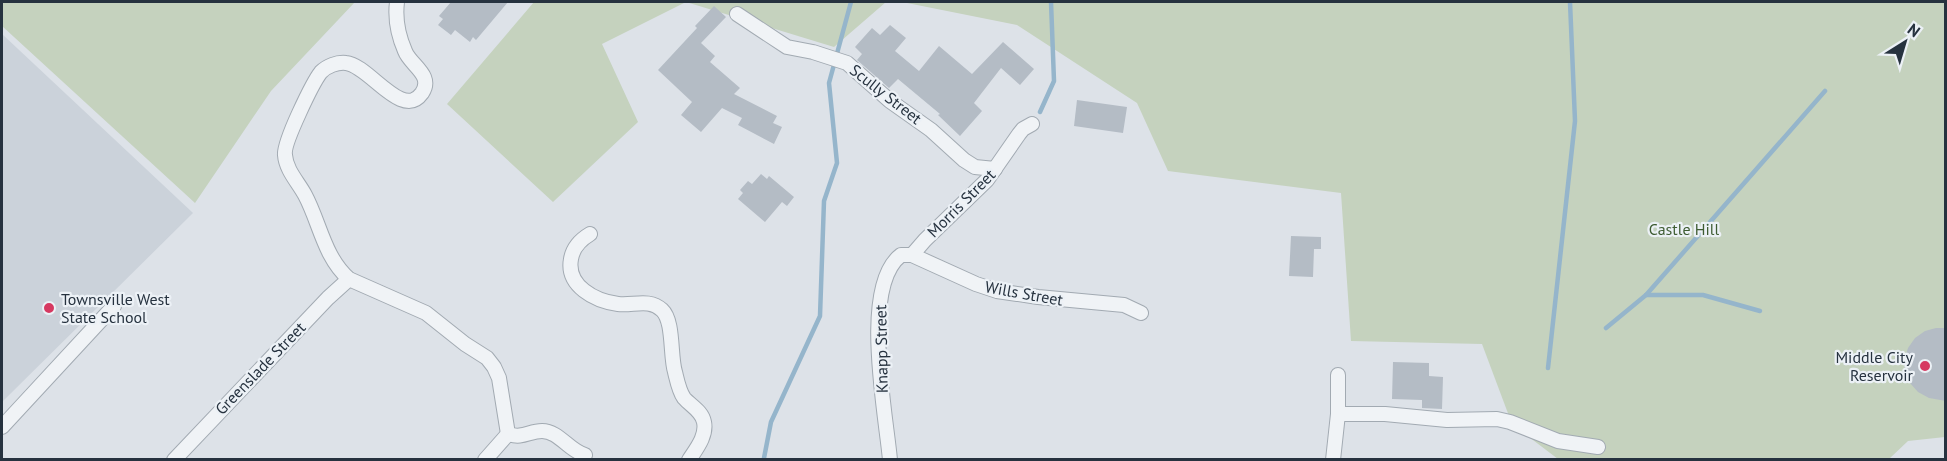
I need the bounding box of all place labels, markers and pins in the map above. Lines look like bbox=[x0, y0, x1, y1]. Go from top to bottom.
place label: Townsville West State School bbox=[61, 289, 170, 327]
marker: Townsville West State School bbox=[42, 301, 56, 315]
place label: Middle City Reservoir bbox=[1835, 347, 1914, 385]
marker: Middle City Reservoir bbox=[1918, 359, 1932, 373]

